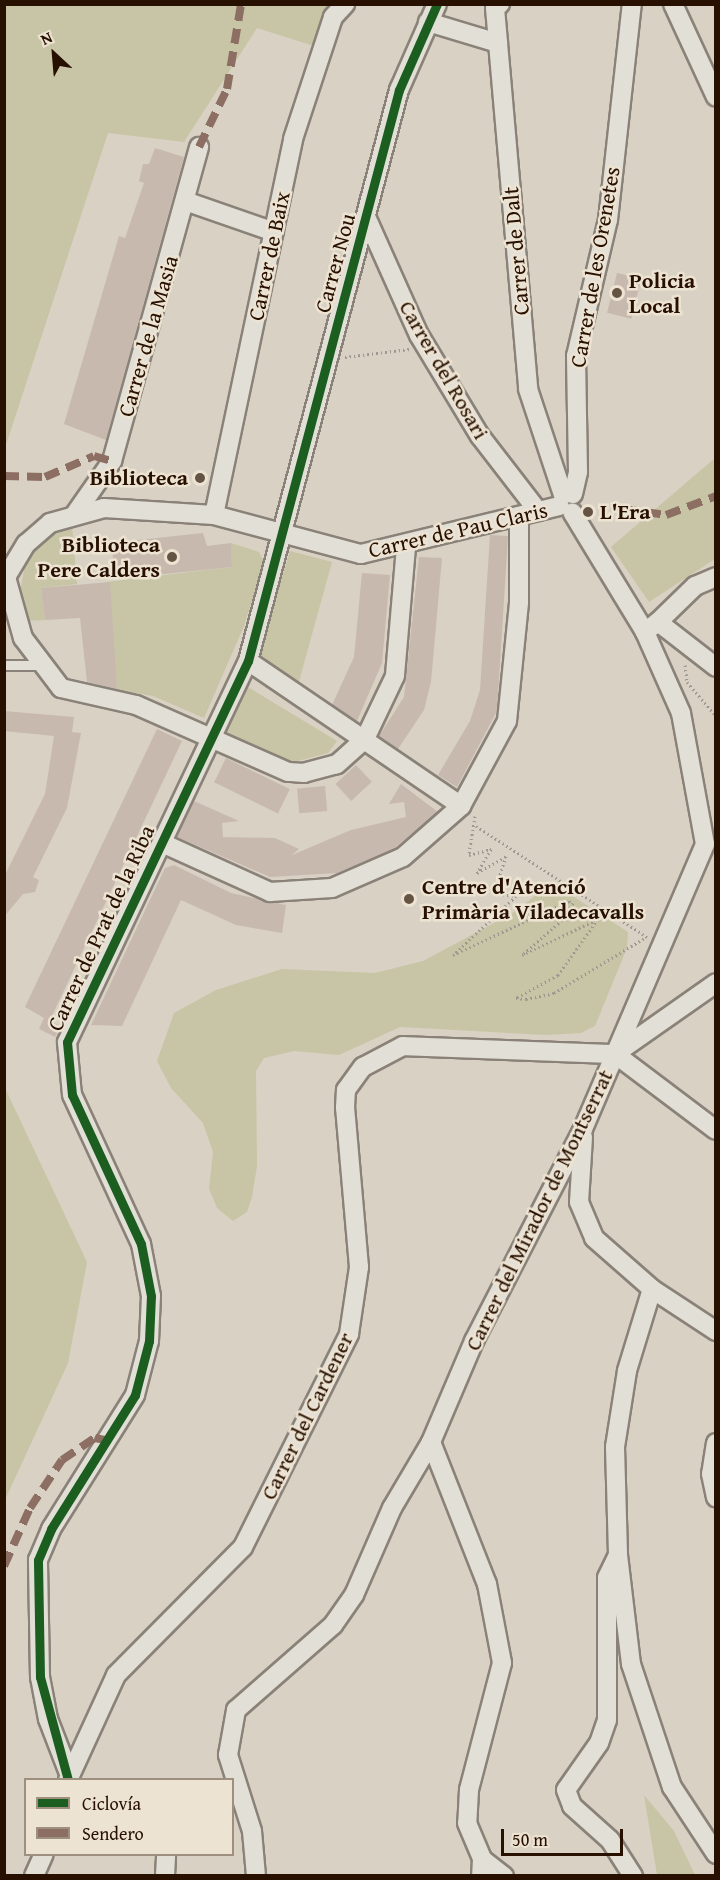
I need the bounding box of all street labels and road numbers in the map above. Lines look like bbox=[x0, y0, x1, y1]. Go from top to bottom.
street label: Carrer de les Orenetes bbox=[564, 165, 626, 369]
street label: Carrer de Dalt bbox=[497, 186, 535, 316]
street label: Carrer de Baix bbox=[242, 189, 296, 323]
street label: Carrer Nou bbox=[309, 210, 361, 316]
street label: Carrer de la Masia bbox=[112, 252, 184, 420]
street label: Carrer del Rosari bbox=[394, 296, 494, 444]
street label: Carrer de Pau Claris bbox=[366, 497, 550, 563]
street label: Carrer de Prat de la Riba bbox=[42, 821, 160, 1035]
street label: Carrer del Mirador de Montserrat bbox=[459, 1065, 619, 1355]
street label: Carrer del Cardener bbox=[255, 1328, 359, 1504]

